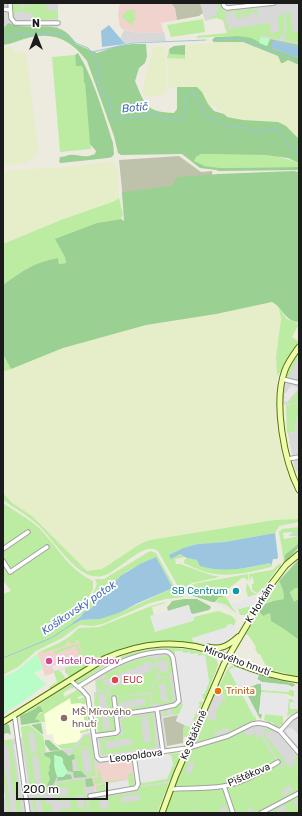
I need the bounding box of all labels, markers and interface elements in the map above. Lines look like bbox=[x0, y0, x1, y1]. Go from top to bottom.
north arrow bbox=[16, 16, 56, 56]
text: N bbox=[32, 17, 40, 30]
water label: Botič bbox=[121, 100, 149, 116]
water label: Košíkovský potok bbox=[39, 578, 119, 638]
street label: K Horkám bbox=[243, 581, 277, 625]
place label: SB Centrum bbox=[172, 585, 228, 597]
marker: SB Centrum bbox=[231, 586, 241, 596]
street label: Mírového hnutí bbox=[202, 644, 272, 678]
place label: Hotel Chodov bbox=[57, 655, 120, 667]
marker: Hotel Chodov bbox=[44, 656, 54, 666]
place label: EUC bbox=[123, 674, 143, 686]
marker: EUC bbox=[110, 675, 120, 685]
place label: Trinita bbox=[226, 685, 255, 697]
marker: Trinita bbox=[213, 686, 223, 696]
place label: MŠ Mírového hnutí bbox=[72, 706, 131, 730]
street label: Ke Stáčírně bbox=[178, 708, 210, 762]
marker: MŠ Mírového hnutí bbox=[59, 713, 69, 723]
street label: Leopoldova bbox=[109, 746, 163, 766]
street label: Pištěkova bbox=[226, 761, 272, 789]
scale bar bbox=[18, 774, 110, 800]
text: 200 m bbox=[23, 782, 59, 796]

